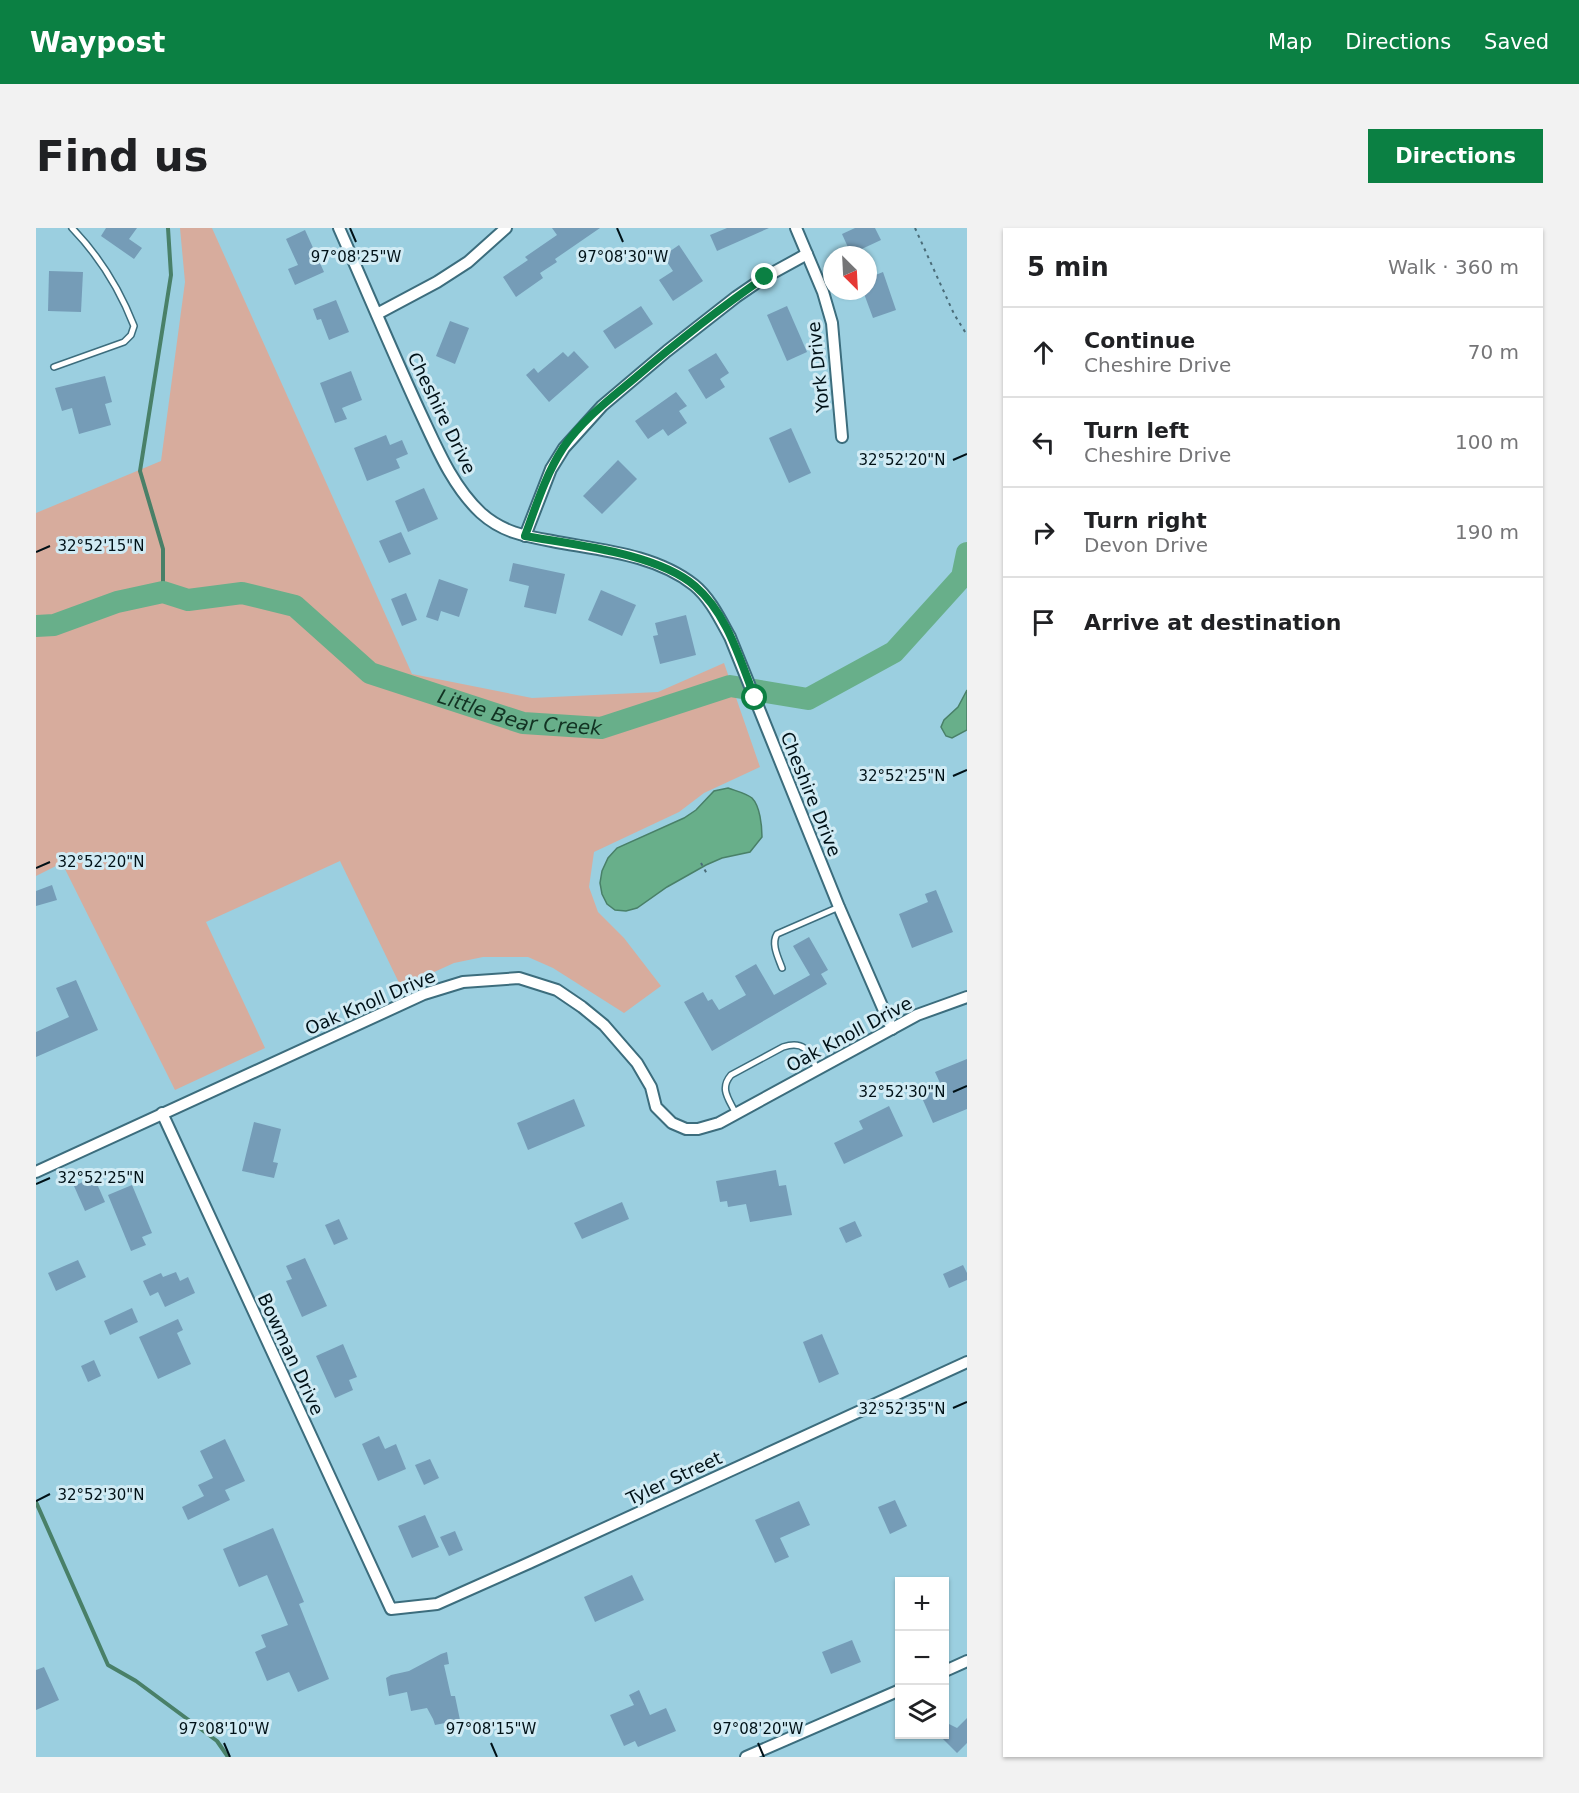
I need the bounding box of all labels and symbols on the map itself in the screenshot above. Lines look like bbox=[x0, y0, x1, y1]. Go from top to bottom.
north arrow bbox=[823, 246, 877, 300]
text: 97°08'25"W bbox=[311, 248, 401, 266]
text: 97°08'30"W bbox=[578, 248, 668, 266]
route end bbox=[751, 263, 777, 289]
street label: York Drive bbox=[803, 321, 833, 414]
street label: Cheshire Drive bbox=[403, 349, 481, 477]
text: 32°52'20"N bbox=[858, 451, 946, 469]
text: 32°52'15"N bbox=[57, 537, 145, 555]
water label: Little Bear Creek bbox=[435, 684, 604, 740]
route start bbox=[741, 684, 767, 710]
street label: Cheshire Drive bbox=[776, 729, 846, 859]
text: 32°52'25"N bbox=[858, 767, 946, 785]
text: 32°52'20"N bbox=[57, 853, 145, 871]
street label: Oak Knoll Drive bbox=[302, 965, 438, 1039]
street label: Oak Knoll Drive bbox=[783, 992, 915, 1076]
text: 32°52'30"N bbox=[858, 1083, 946, 1101]
text: 32°52'25"N bbox=[57, 1169, 145, 1187]
street label: Bowman Drive bbox=[254, 1290, 328, 1418]
text: 32°52'35"N bbox=[858, 1400, 946, 1418]
street label: Tyler Street bbox=[622, 1447, 725, 1510]
text: 32°52'30"N bbox=[57, 1486, 145, 1504]
text: 97°08'10"W bbox=[179, 1720, 269, 1738]
text: 97°08'15"W bbox=[446, 1720, 536, 1738]
text: 97°08'20"W bbox=[713, 1720, 803, 1738]

